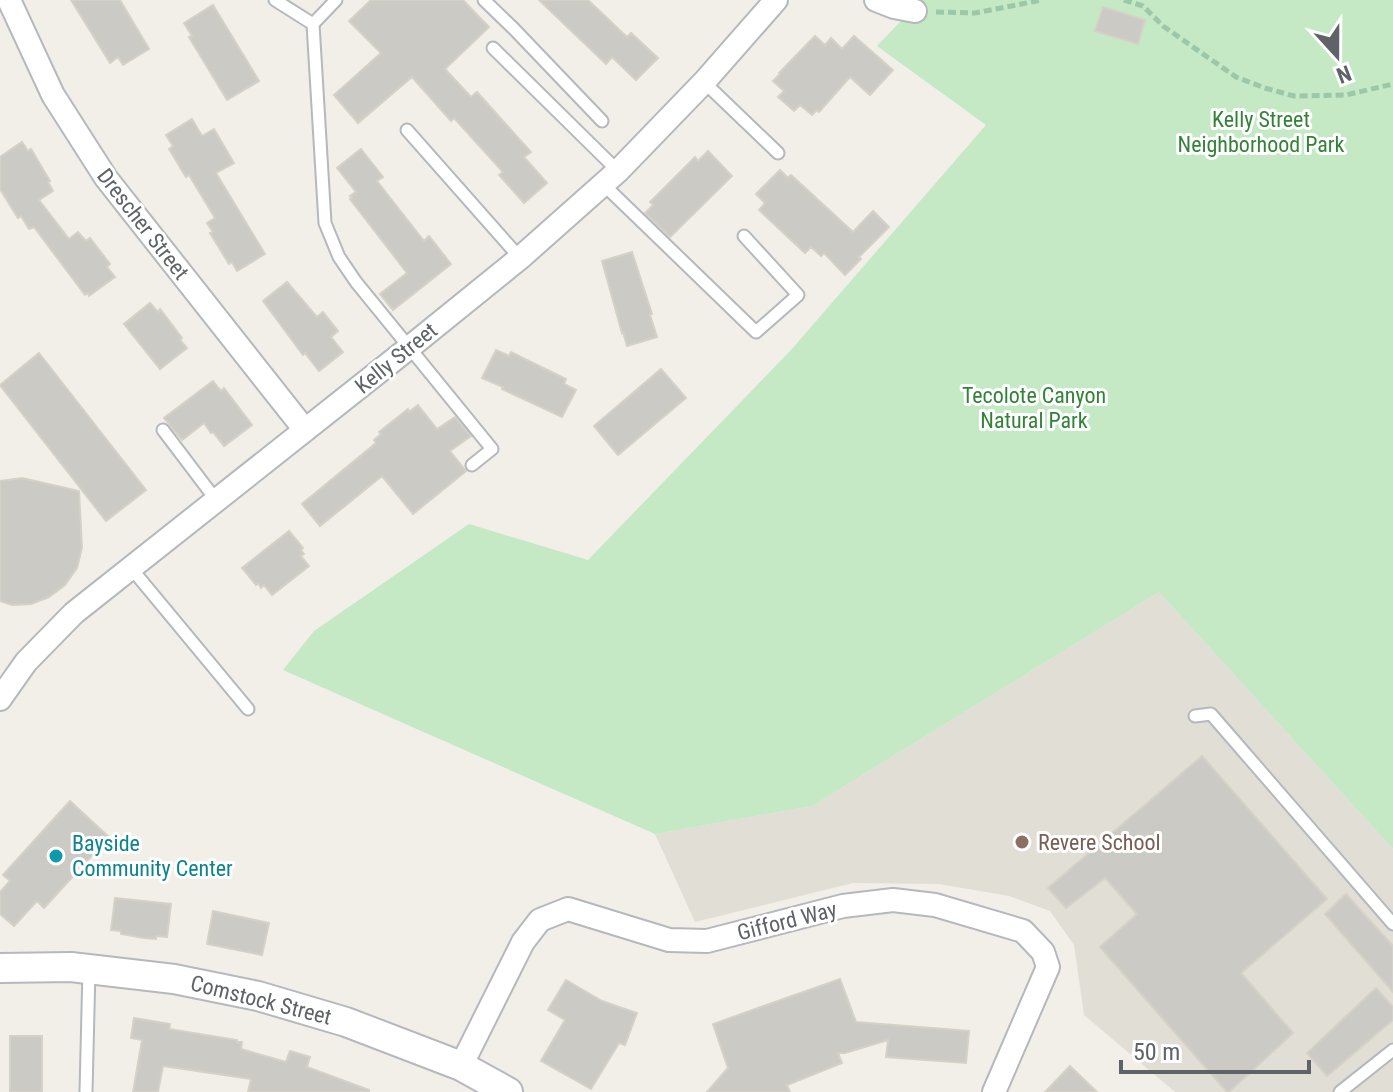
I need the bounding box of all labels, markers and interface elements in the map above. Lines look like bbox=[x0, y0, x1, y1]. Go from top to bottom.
north arrow bbox=[1297, 16, 1377, 96]
text: N bbox=[1333, 60, 1355, 88]
park label: Kelly Street Neighborhood Park bbox=[1178, 107, 1345, 157]
street label: Drescher Street bbox=[92, 164, 194, 284]
street label: Kelly Street bbox=[350, 317, 442, 399]
park label: Tecolote Canyon Natural Park bbox=[962, 383, 1106, 433]
place label: Revere School bbox=[1038, 830, 1161, 855]
place label: Bayside Community Center bbox=[72, 831, 233, 881]
marker: Revere School bbox=[1013, 833, 1031, 851]
marker: Bayside Community Center bbox=[47, 847, 65, 865]
street label: Gifford Way bbox=[735, 897, 839, 945]
street label: Comstock Street bbox=[188, 970, 334, 1030]
scale bar bbox=[1121, 1024, 1309, 1074]
text: 50 m bbox=[1133, 1038, 1180, 1066]

